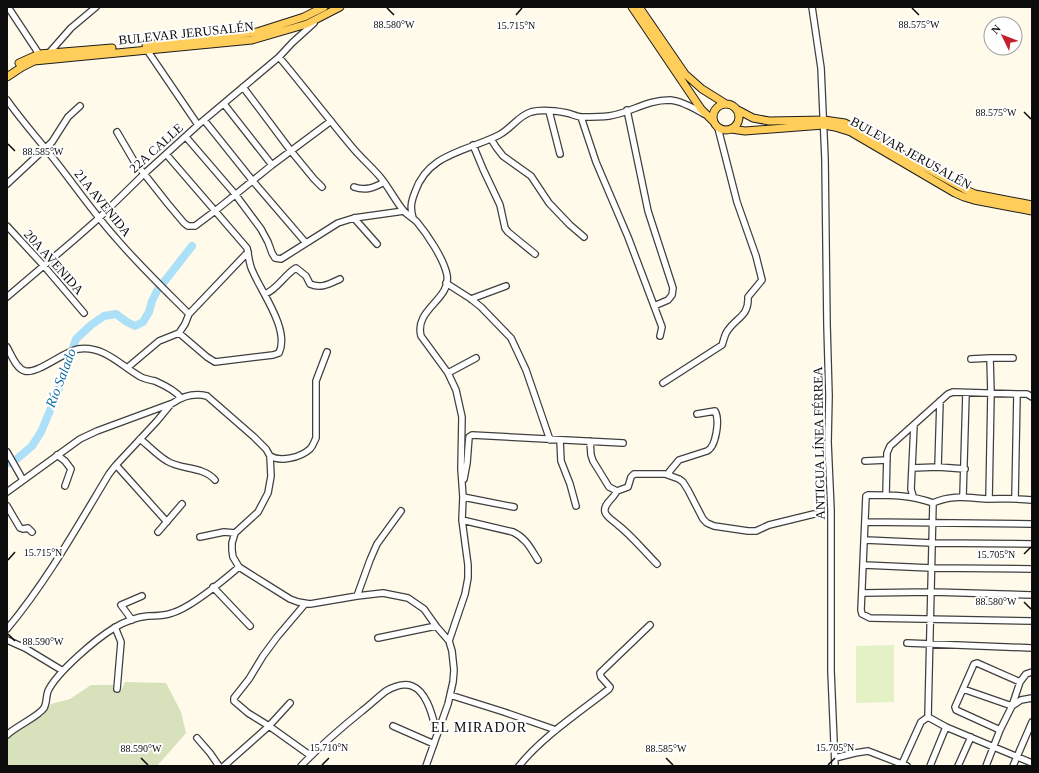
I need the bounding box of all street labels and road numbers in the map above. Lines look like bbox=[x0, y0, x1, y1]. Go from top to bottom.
street label: BULEVAR JERUSALÉN bbox=[118, 18, 255, 48]
street label: BULEVAR JERUSALÉN bbox=[848, 113, 975, 193]
street label: 22A CALLE bbox=[126, 120, 186, 176]
street label: 21A AVENIDA bbox=[71, 167, 135, 240]
street label: 20A AVENIDA bbox=[21, 227, 87, 298]
street label: ANTIGUA LÍNEA FÉRREA bbox=[810, 366, 828, 520]

